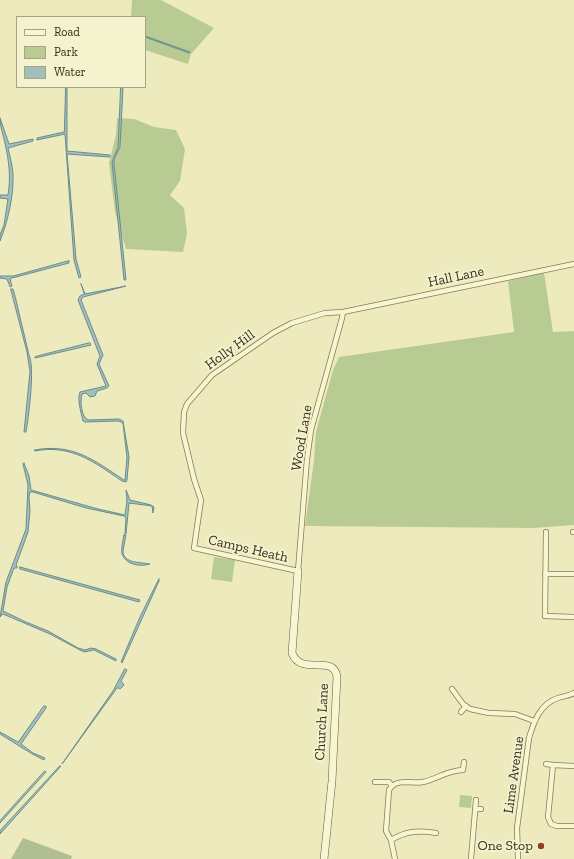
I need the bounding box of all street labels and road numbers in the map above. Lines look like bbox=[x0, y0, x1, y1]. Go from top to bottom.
street label: Hall Lane bbox=[426, 263, 486, 291]
street label: Holly Hill bbox=[202, 326, 258, 374]
street label: Wood Lane bbox=[288, 404, 316, 472]
street label: Camps Heath bbox=[206, 532, 290, 566]
street label: Church Lane bbox=[312, 683, 332, 761]
street label: Lime Avenue bbox=[500, 735, 528, 815]

